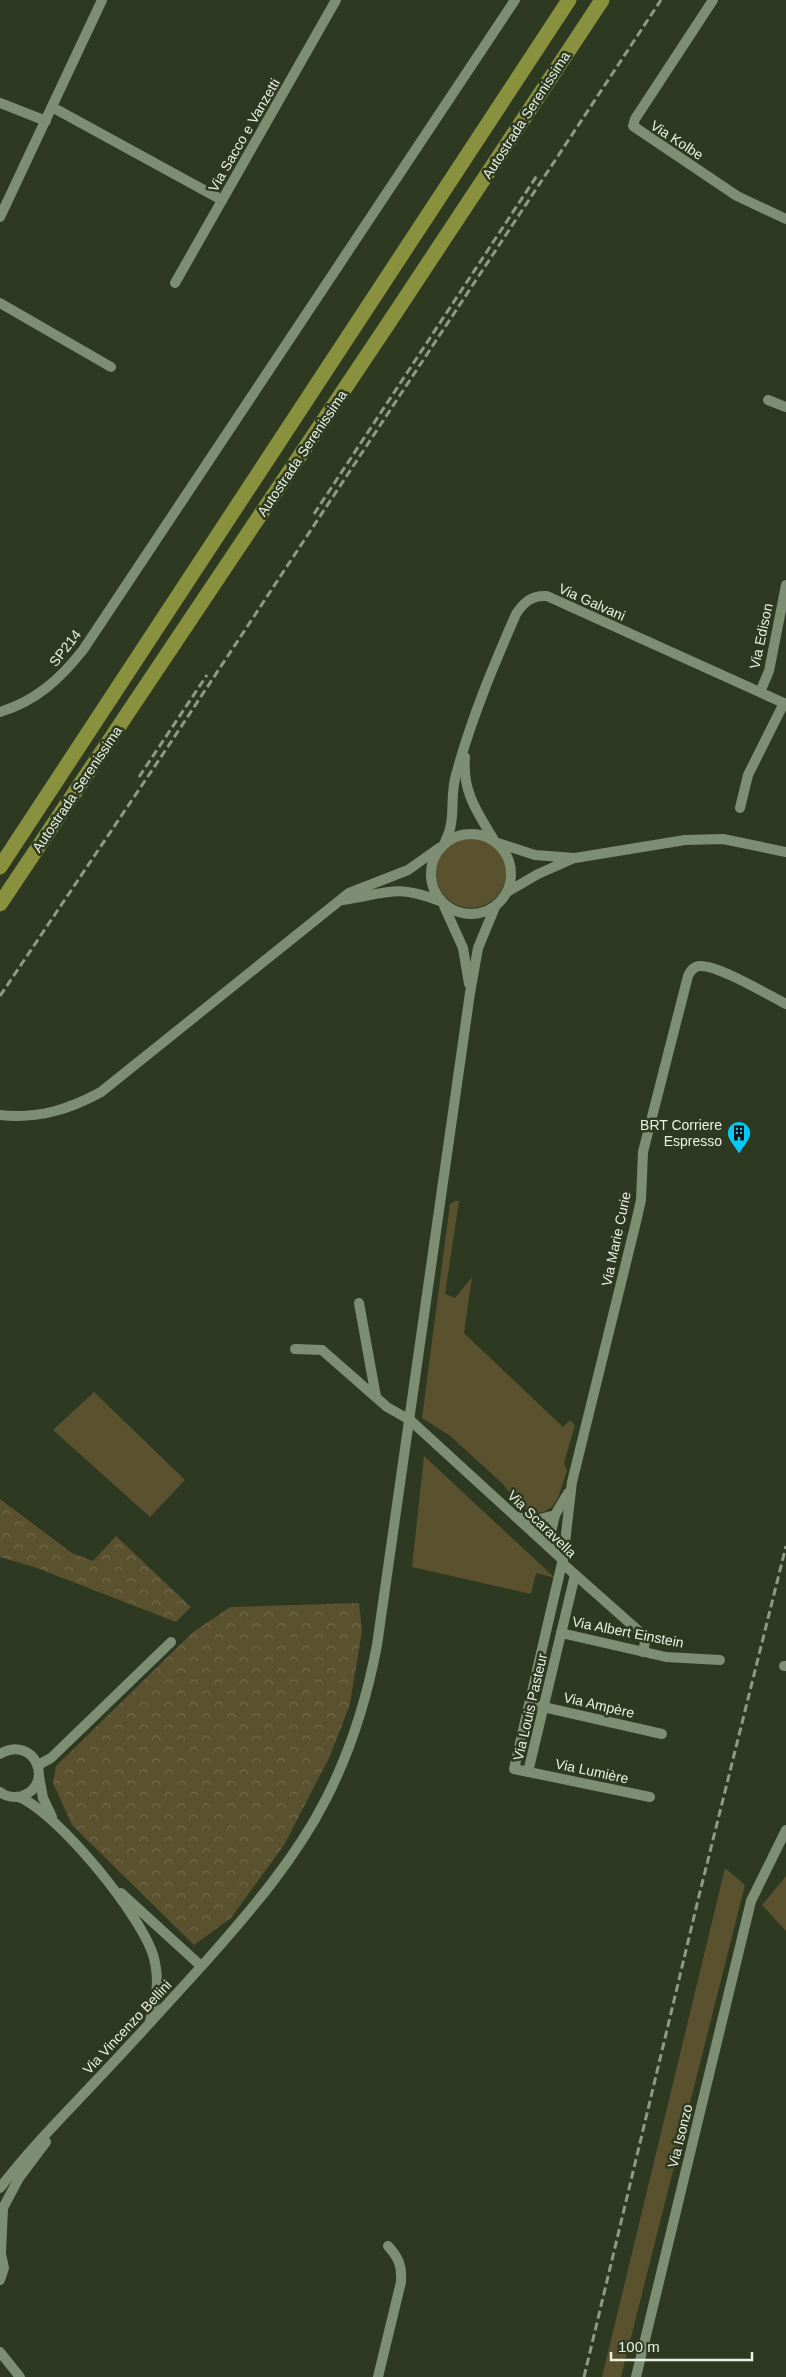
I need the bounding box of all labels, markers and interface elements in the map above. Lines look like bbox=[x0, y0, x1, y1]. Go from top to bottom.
street label: Autostrada Serenissima bbox=[479, 48, 573, 182]
street label: Via Sacco e Vanzetti bbox=[205, 76, 283, 194]
street label: Via Kolbe bbox=[648, 117, 707, 163]
street label: Autostrada Serenissima bbox=[254, 387, 350, 519]
street label: Via Galvani bbox=[556, 580, 628, 624]
street label: Via Edison bbox=[746, 602, 776, 670]
street label: SP214 bbox=[46, 626, 84, 669]
street label: Autostrada Serenissima bbox=[29, 723, 125, 855]
place label: BRT Corriere Espresso bbox=[640, 1117, 722, 1149]
building icon: BRT Corriere Espresso bbox=[726, 1120, 752, 1154]
street label: Via Marie Curie bbox=[598, 1190, 634, 1288]
street label: Via Scaravella bbox=[504, 1487, 580, 1561]
street label: Via Albert Einstein bbox=[571, 1613, 685, 1651]
street label: Via Louis Pasteur bbox=[510, 1652, 550, 1762]
street label: Via Ampère bbox=[562, 1689, 636, 1721]
street label: Via Lumière bbox=[554, 1755, 630, 1787]
street label: Via Vincenzo Bellini bbox=[79, 1977, 175, 2077]
street label: Via Isonzo bbox=[664, 2102, 696, 2170]
scale bar bbox=[611, 2330, 752, 2362]
text: 100 m bbox=[618, 2338, 660, 2355]

